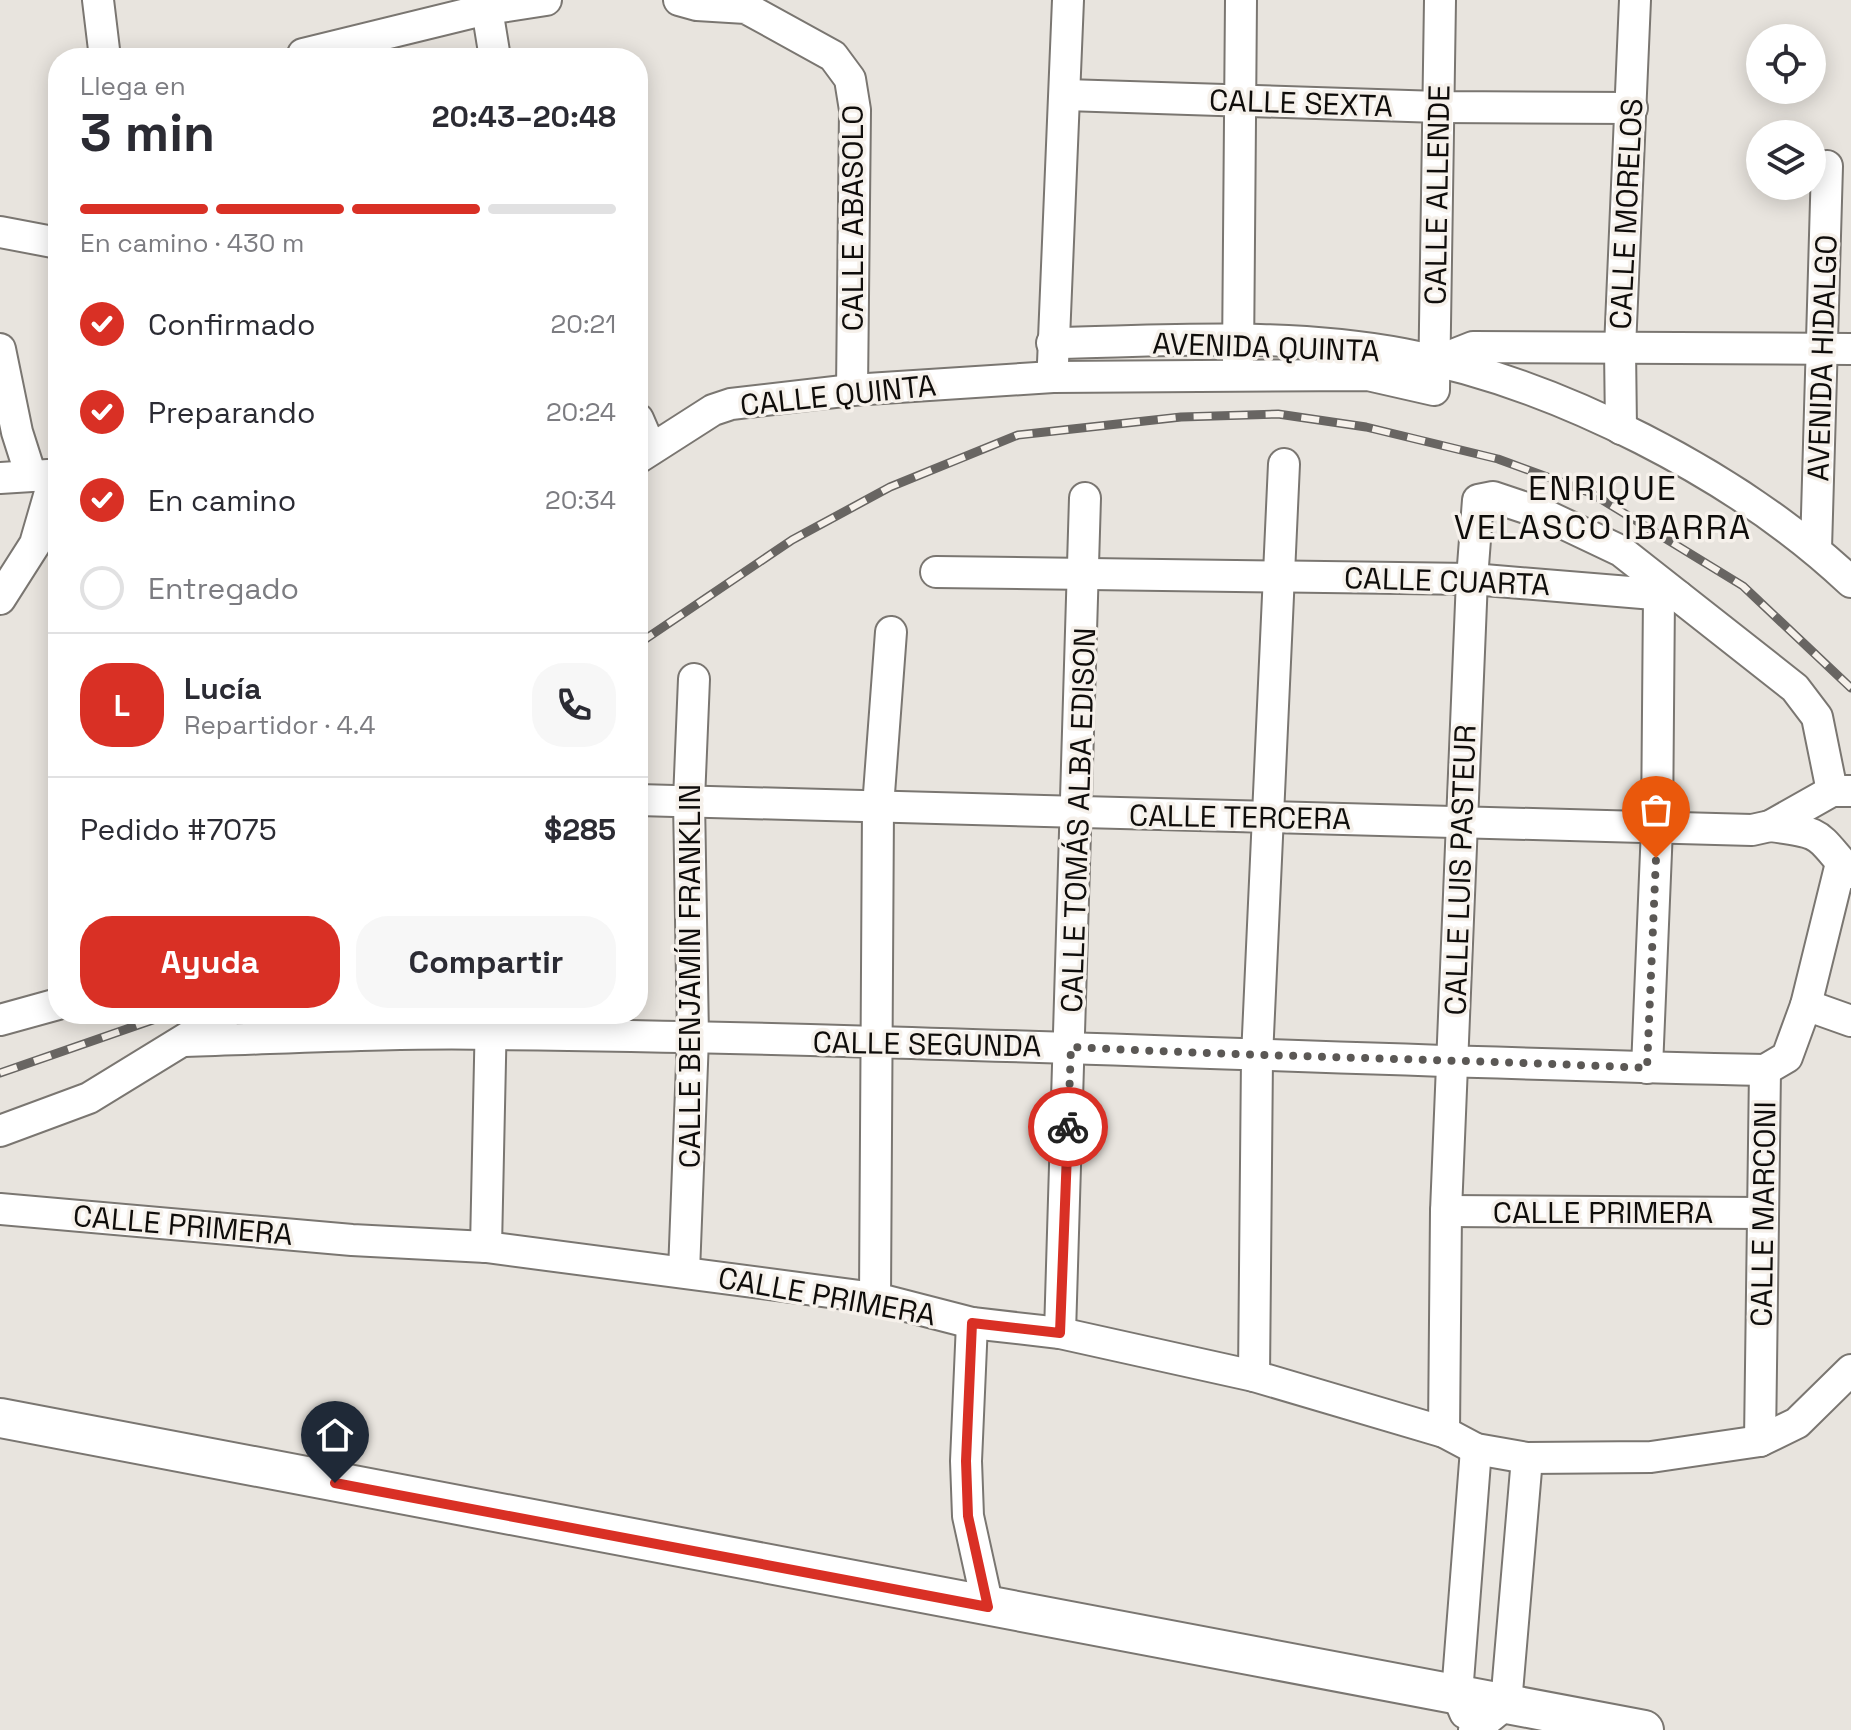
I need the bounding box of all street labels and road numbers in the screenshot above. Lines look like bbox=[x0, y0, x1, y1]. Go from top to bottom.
street label: CALLE SEXTA bbox=[1208, 80, 1394, 126]
street label: CALLE ALLENDE bbox=[1416, 85, 1458, 305]
street label: CALLE MORELOS bbox=[1600, 97, 1652, 331]
street label: CALLE ABASOLO bbox=[833, 105, 872, 331]
street label: AVENIDA HIDALGO bbox=[1798, 234, 1846, 482]
street label: AVENIDA QUINTA bbox=[1152, 324, 1380, 370]
street label: CALLE QUINTA bbox=[738, 365, 938, 425]
street label: CALLE CUARTA bbox=[1343, 558, 1551, 604]
street label: CALLE TOMÁS ALBA EDISON bbox=[1052, 627, 1104, 1013]
street label: CALLE LUIS PASTEUR bbox=[1435, 724, 1485, 1016]
street label: CALLE BENJAMÍN FRANKLIN bbox=[670, 784, 709, 1168]
street label: CALLE TERCERA bbox=[1129, 796, 1351, 838]
street label: CALLE SEGUNDA bbox=[812, 1023, 1042, 1065]
street label: CALLE MARCONI bbox=[1742, 1101, 1784, 1327]
street label: CALLE PRIMERA bbox=[1493, 1193, 1713, 1232]
street label: CALLE PRIMERA bbox=[72, 1196, 295, 1254]
street label: CALLE PRIMERA bbox=[715, 1258, 939, 1334]

